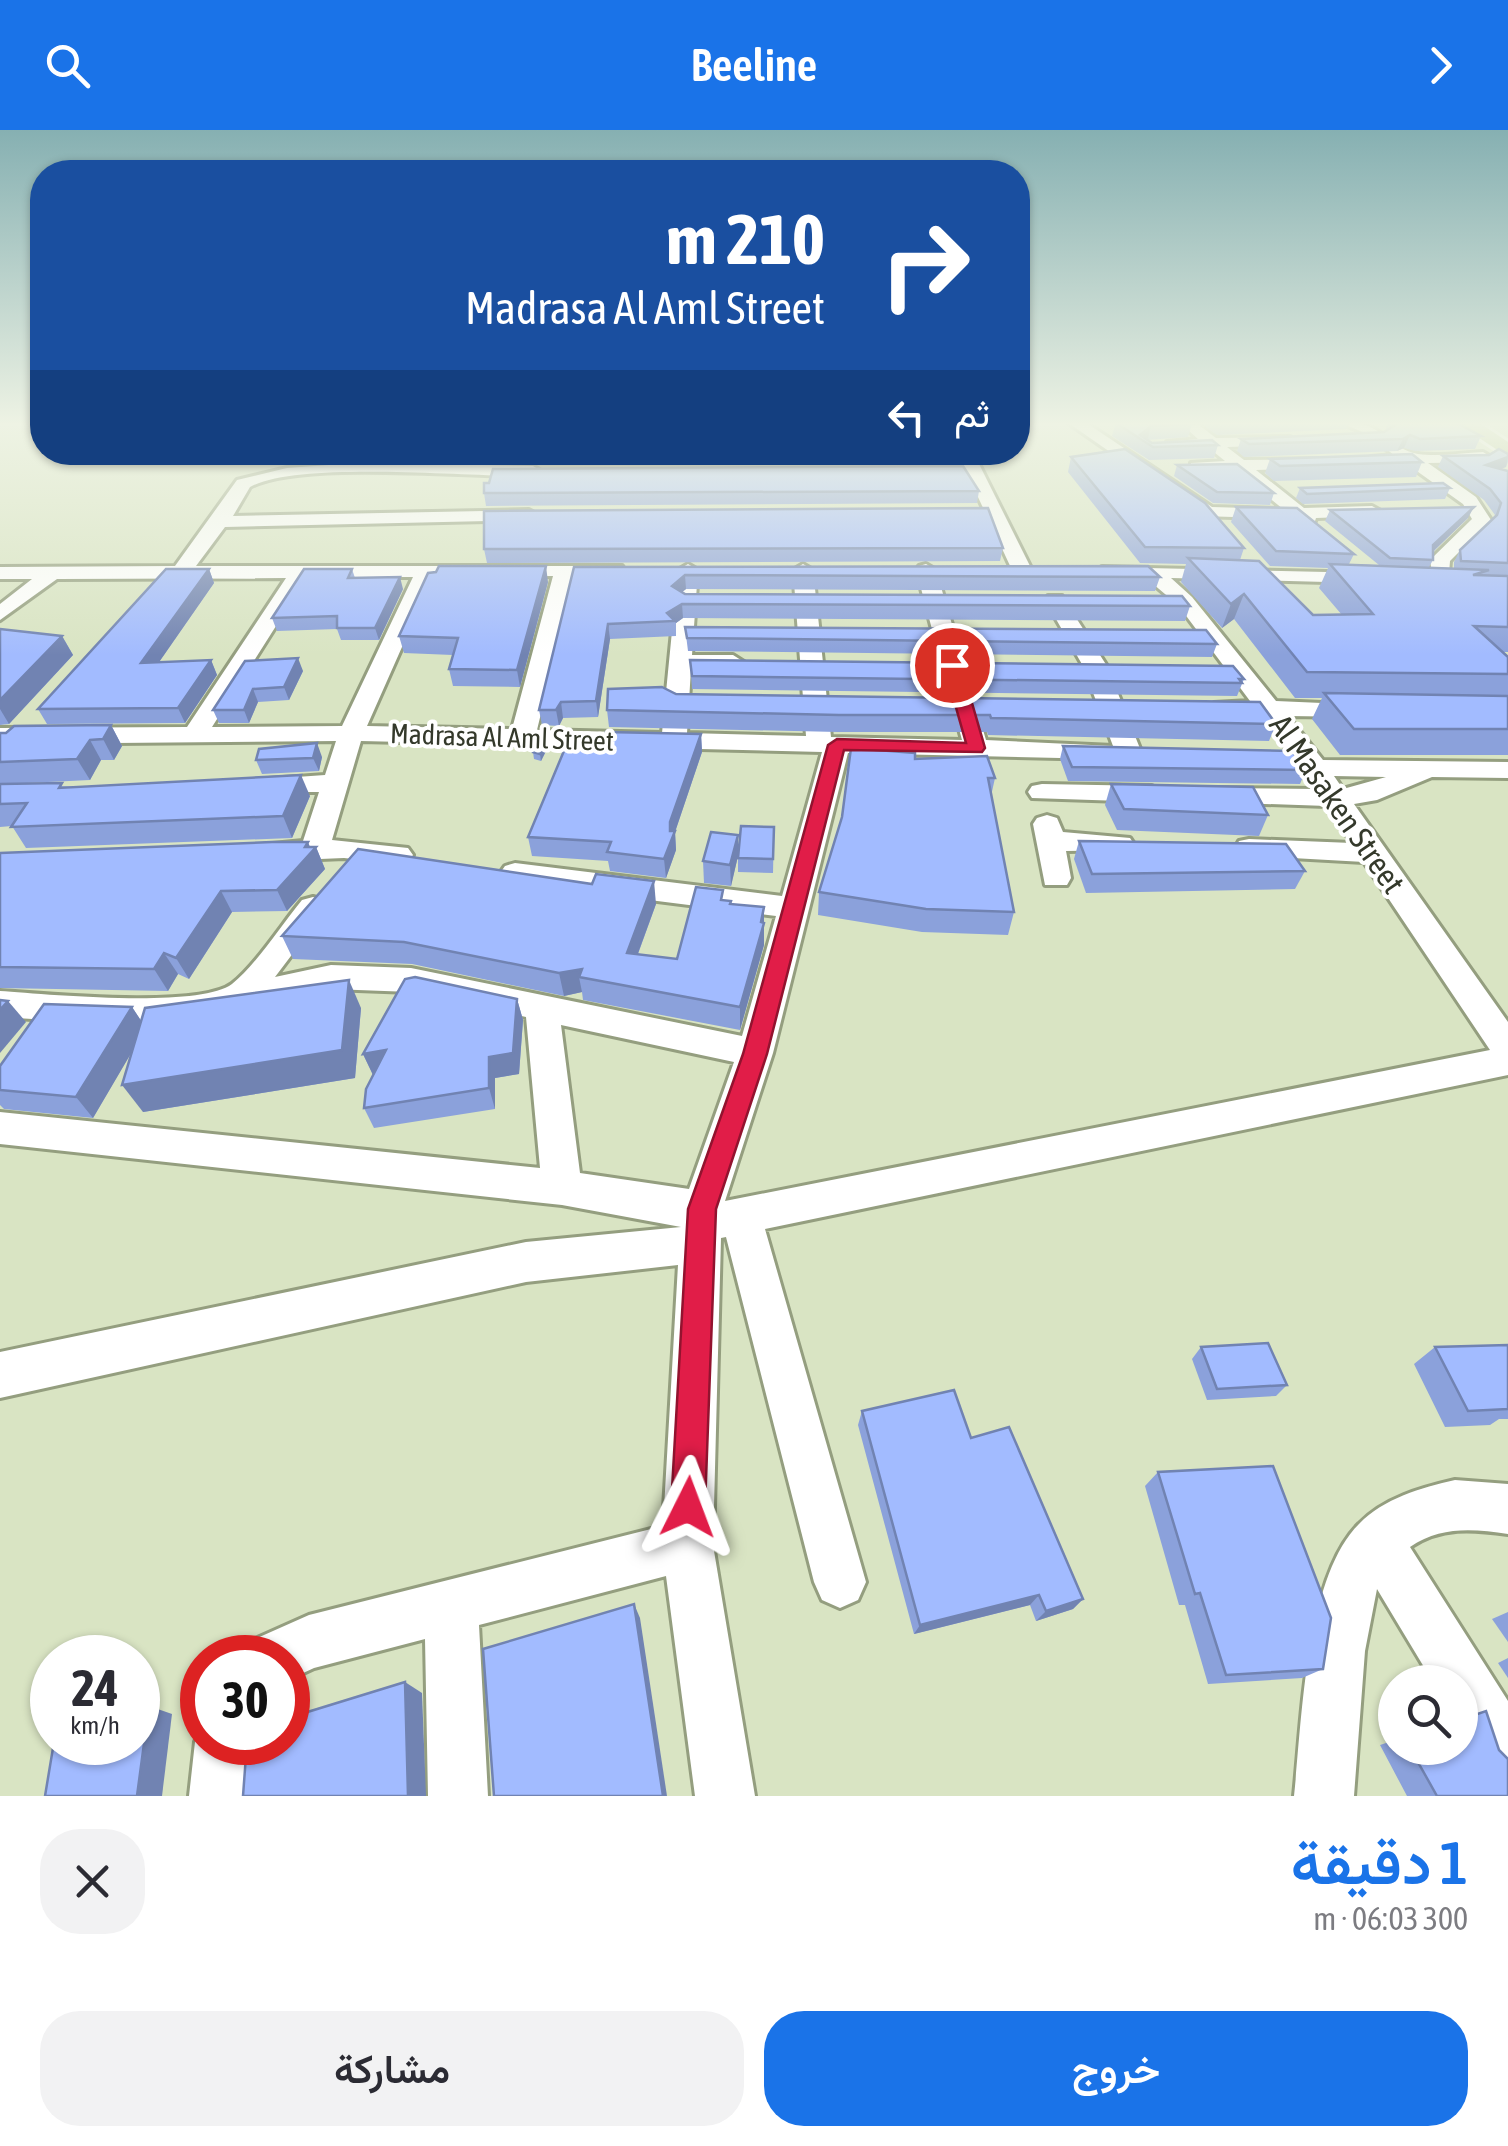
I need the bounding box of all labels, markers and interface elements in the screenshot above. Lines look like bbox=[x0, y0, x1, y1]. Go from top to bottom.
icon: search bbox=[40, 38, 95, 93]
icon: forward bbox=[1413, 38, 1468, 93]
text: Beeline bbox=[691, 39, 817, 91]
text: 210 m bbox=[666, 199, 825, 279]
icon: right bbox=[860, 200, 990, 330]
text: Madrasa Al Aml Street bbox=[465, 282, 825, 334]
icon: left bbox=[879, 390, 934, 445]
text: ثم bbox=[954, 392, 990, 435]
pin bbox=[910, 623, 995, 708]
icon: arrive bbox=[925, 638, 980, 693]
street label: Al Masaken Street bbox=[1262, 707, 1413, 900]
street label: Madrasa Al Aml Street bbox=[389, 717, 615, 757]
position arrow bbox=[636, 1455, 740, 1559]
speed limit sign: 30 bbox=[180, 1635, 310, 1765]
text: 24 bbox=[71, 1659, 118, 1717]
map controls bbox=[1378, 1665, 1478, 1765]
button: search bbox=[1378, 1665, 1478, 1765]
text: km/h bbox=[70, 1711, 120, 1739]
text: 1 دقيقة bbox=[1291, 1828, 1468, 1897]
button: close bbox=[40, 1829, 145, 1934]
text: 300 m · 06:03 bbox=[1313, 1900, 1468, 1937]
button: مشاركة bbox=[40, 2011, 744, 2126]
button: خروج bbox=[764, 2011, 1468, 2126]

